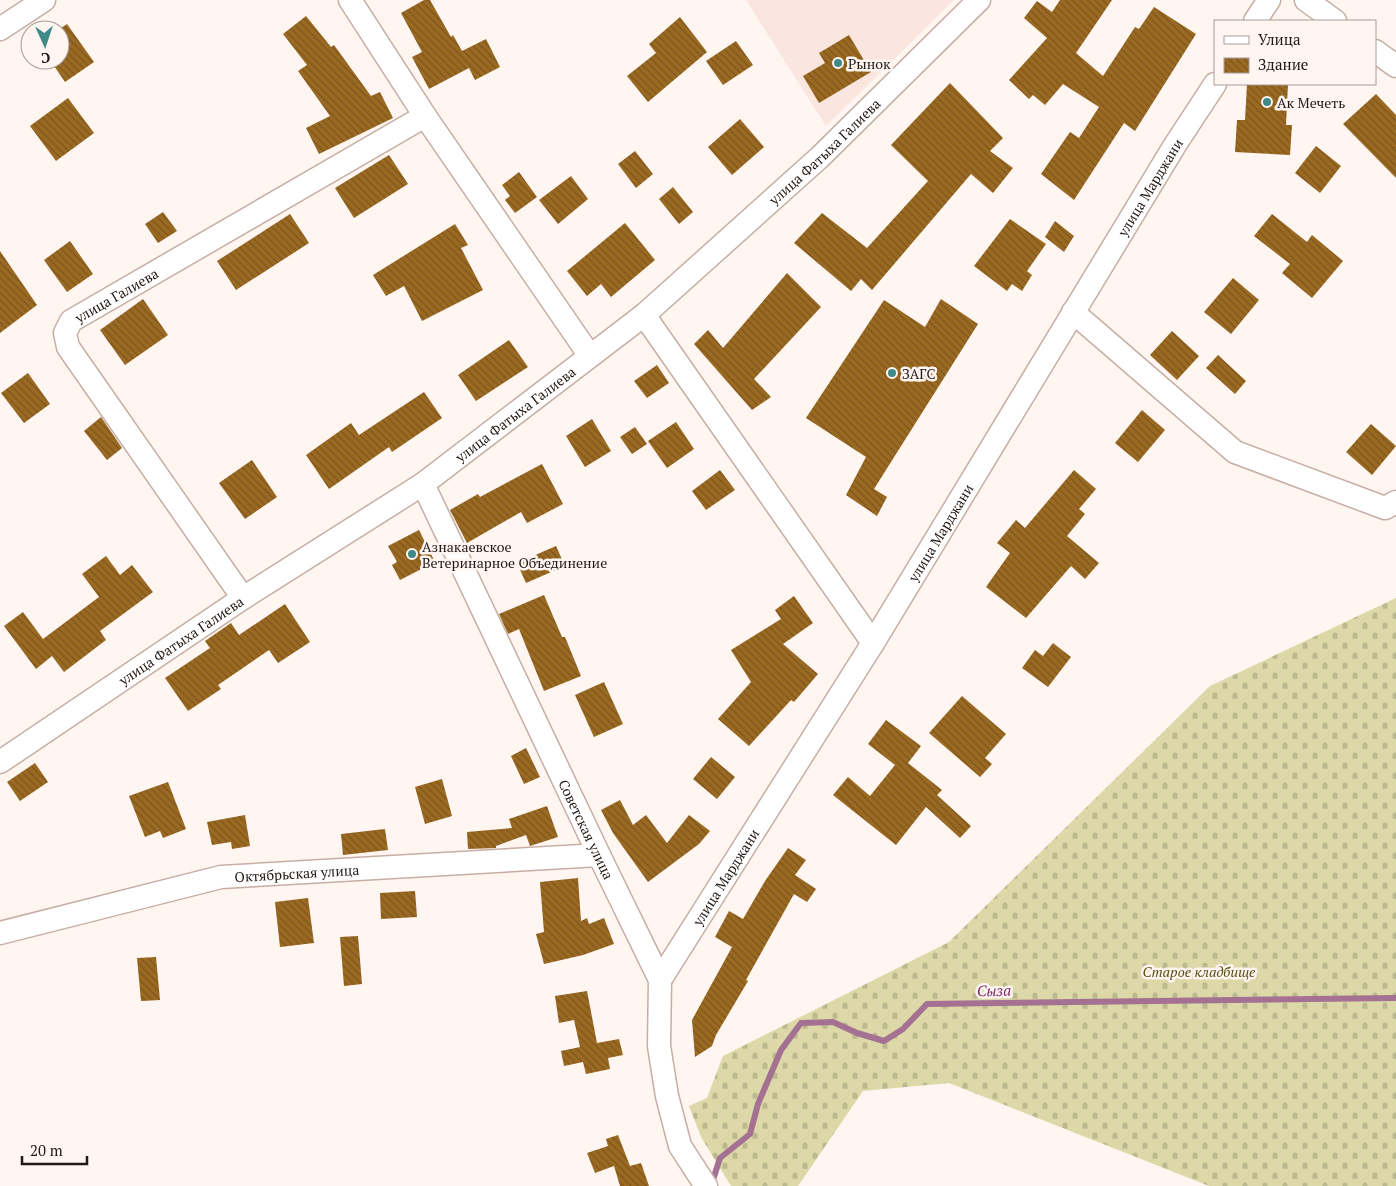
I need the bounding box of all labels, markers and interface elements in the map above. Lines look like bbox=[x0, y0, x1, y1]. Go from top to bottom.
north arrow bbox=[20, 20, 70, 70]
legend bbox=[1214, 20, 1376, 85]
text: Улица bbox=[1258, 29, 1301, 49]
text: С bbox=[41, 49, 51, 68]
place label: Рынок bbox=[848, 54, 891, 73]
text: Здание bbox=[1258, 54, 1308, 74]
marker: Рынок bbox=[832, 57, 844, 69]
place label: Ак Мечеть bbox=[1277, 93, 1345, 112]
street label: улица Фатыха Галиева bbox=[764, 94, 884, 209]
marker: Ак Мечеть bbox=[1261, 96, 1273, 108]
street label: улица Марджани bbox=[1112, 134, 1187, 240]
street label: улица Галиева bbox=[70, 263, 161, 327]
street label: улица Фатыха Галиева bbox=[450, 362, 579, 466]
place label: ЗАГС bbox=[902, 364, 935, 383]
marker: ЗАГС bbox=[886, 367, 898, 379]
street label: улица Марджани bbox=[903, 480, 977, 586]
place label: Азнакаевское Ветеринарное Объединение bbox=[422, 537, 607, 572]
marker: Азнакаевское Ветеринарное Объединение bbox=[406, 548, 418, 560]
street label: улица Фатыха Галиева bbox=[114, 591, 247, 690]
street label: Советская улица bbox=[555, 776, 619, 882]
street label: улица Марджани bbox=[687, 824, 763, 930]
street label: Октябрьская улица bbox=[234, 859, 360, 886]
park label: Старое кладбище bbox=[1143, 962, 1256, 981]
water label: Сыза bbox=[977, 980, 1011, 1000]
scale bar bbox=[22, 1134, 88, 1166]
text: 20 m bbox=[30, 1140, 63, 1160]

